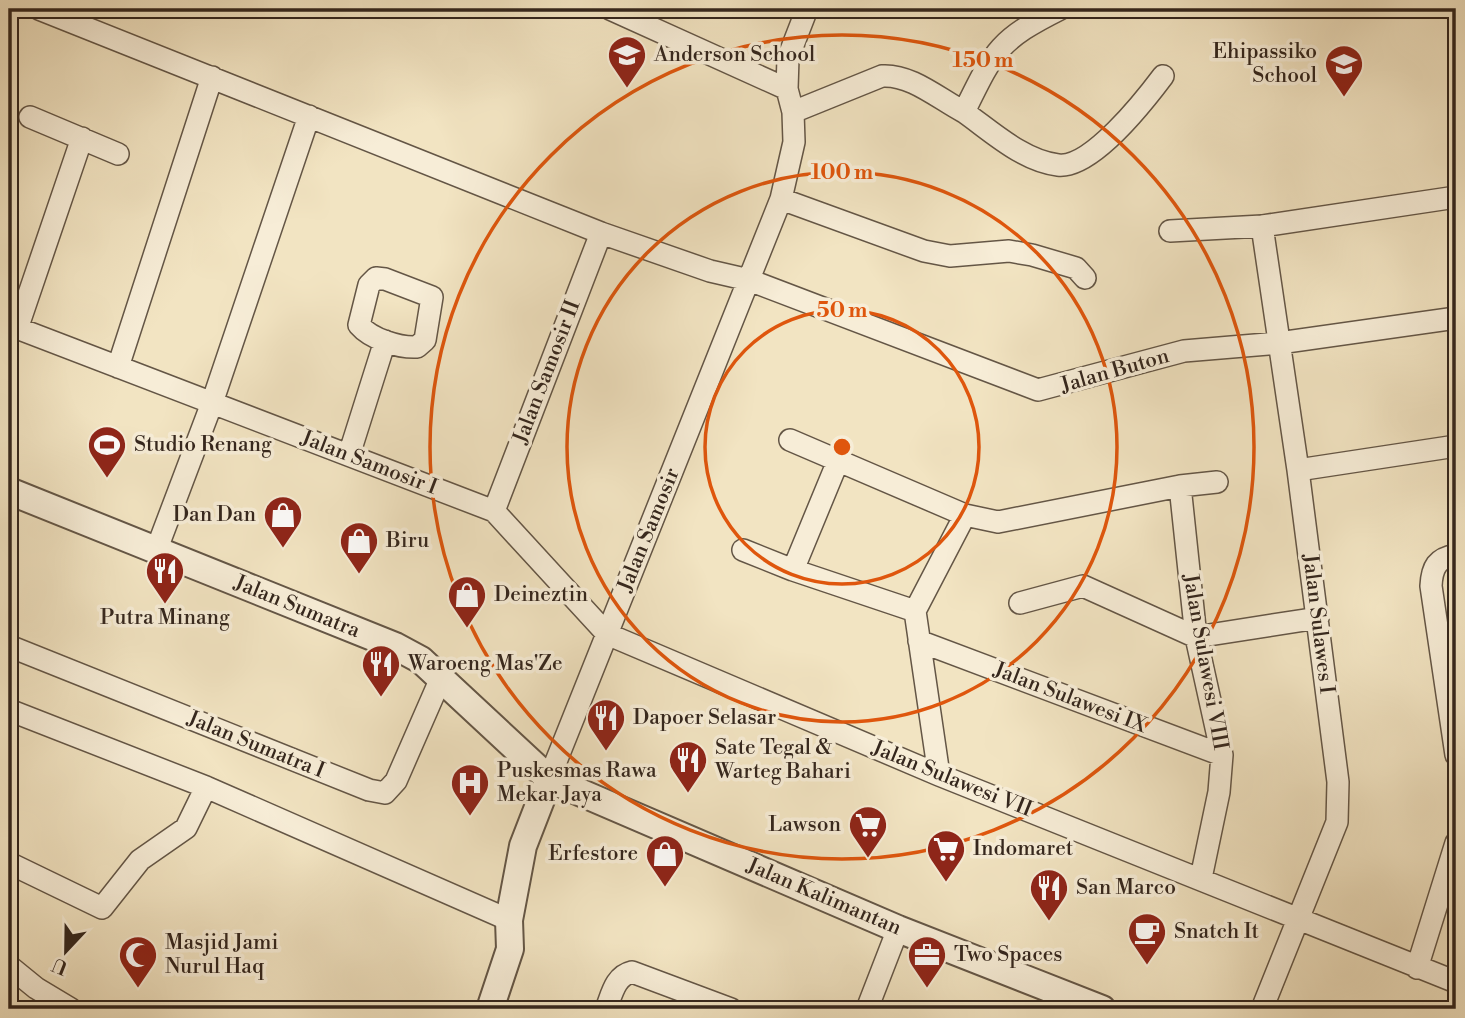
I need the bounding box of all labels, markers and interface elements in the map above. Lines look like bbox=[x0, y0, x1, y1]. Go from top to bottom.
school or university icon: Anderson School bbox=[606, 34, 648, 89]
place label: Ehipassiko School bbox=[1212, 39, 1317, 89]
place label: Anderson School bbox=[653, 42, 815, 68]
school or university icon: Ehipassiko School bbox=[1323, 43, 1365, 98]
text: 150 m bbox=[953, 48, 1013, 74]
text: 100 m bbox=[811, 160, 873, 186]
street label: Jalan Samosir II bbox=[507, 297, 586, 448]
text: 50 m bbox=[817, 298, 867, 324]
street label: Jalan Buton bbox=[1057, 343, 1173, 399]
sports icon: Studio Renang bbox=[86, 424, 128, 479]
street label: Jalan Samosir I bbox=[296, 425, 441, 501]
place label: Studio Renang bbox=[134, 432, 272, 458]
centre of rings bbox=[830, 435, 854, 459]
street label: Jalan Samosir bbox=[612, 464, 686, 597]
shop icon: Dan Dan bbox=[262, 494, 304, 549]
place label: Dan Dan bbox=[173, 502, 256, 528]
shop icon: Biru bbox=[338, 520, 380, 575]
place label: Biru bbox=[385, 528, 429, 554]
restaurant icon: Putra Minang bbox=[144, 550, 186, 605]
street label: Jalan Sulawes I bbox=[1296, 552, 1339, 695]
street label: Jalan Sumatra bbox=[229, 570, 364, 644]
street label: Jalan Sulawesi VIII bbox=[1177, 571, 1233, 752]
shop icon: Deineztin bbox=[446, 574, 488, 629]
place label: Deineztin bbox=[494, 582, 588, 608]
place label: Putra Minang bbox=[100, 605, 230, 631]
restaurant icon: Waroeng Mas'Ze bbox=[360, 643, 402, 698]
place label: Waroeng Mas'Ze bbox=[407, 651, 563, 677]
street label: Jalan Sulawesi IX bbox=[989, 657, 1151, 739]
restaurant icon: Dapoer Selasar bbox=[585, 697, 627, 752]
street label: Jalan Sumatra I bbox=[183, 705, 328, 784]
place label: Dapoer Selasar bbox=[633, 705, 776, 731]
place label: Sate Tegal & Warteg Bahari bbox=[714, 735, 851, 785]
street label: Jalan Sulawesi VII bbox=[867, 735, 1036, 823]
restaurant icon: Sate Tegal & Warteg Bahari bbox=[667, 739, 709, 794]
place label: Puskesmas Rawa Mekar Jaya bbox=[497, 758, 657, 808]
hospital icon: Puskesmas Rawa Mekar Jaya bbox=[449, 762, 491, 817]
supermarket icon: Lawson bbox=[847, 804, 889, 859]
place label: Lawson bbox=[768, 812, 841, 838]
supermarket icon: Indomaret bbox=[925, 828, 967, 883]
shop icon: Erfestore bbox=[644, 833, 686, 888]
place label: Indomaret bbox=[973, 836, 1074, 862]
place label: Erfestore bbox=[548, 841, 638, 867]
street label: Jalan Kalimantan bbox=[742, 852, 906, 942]
restaurant icon: San Marco bbox=[1028, 867, 1070, 922]
place label: San Marco bbox=[1076, 875, 1176, 901]
cafe icon: Snatch It bbox=[1126, 911, 1168, 966]
north arrow bbox=[32, 916, 102, 986]
place label: Snatch It bbox=[1174, 919, 1260, 945]
place label: Masjid Jami Nurul Haq bbox=[165, 930, 278, 980]
mosque icon: Masjid Jami Nurul Haq bbox=[117, 934, 159, 989]
office icon: Two Spaces bbox=[906, 934, 948, 989]
place label: Two Spaces bbox=[954, 942, 1063, 968]
text: U bbox=[48, 952, 71, 980]

